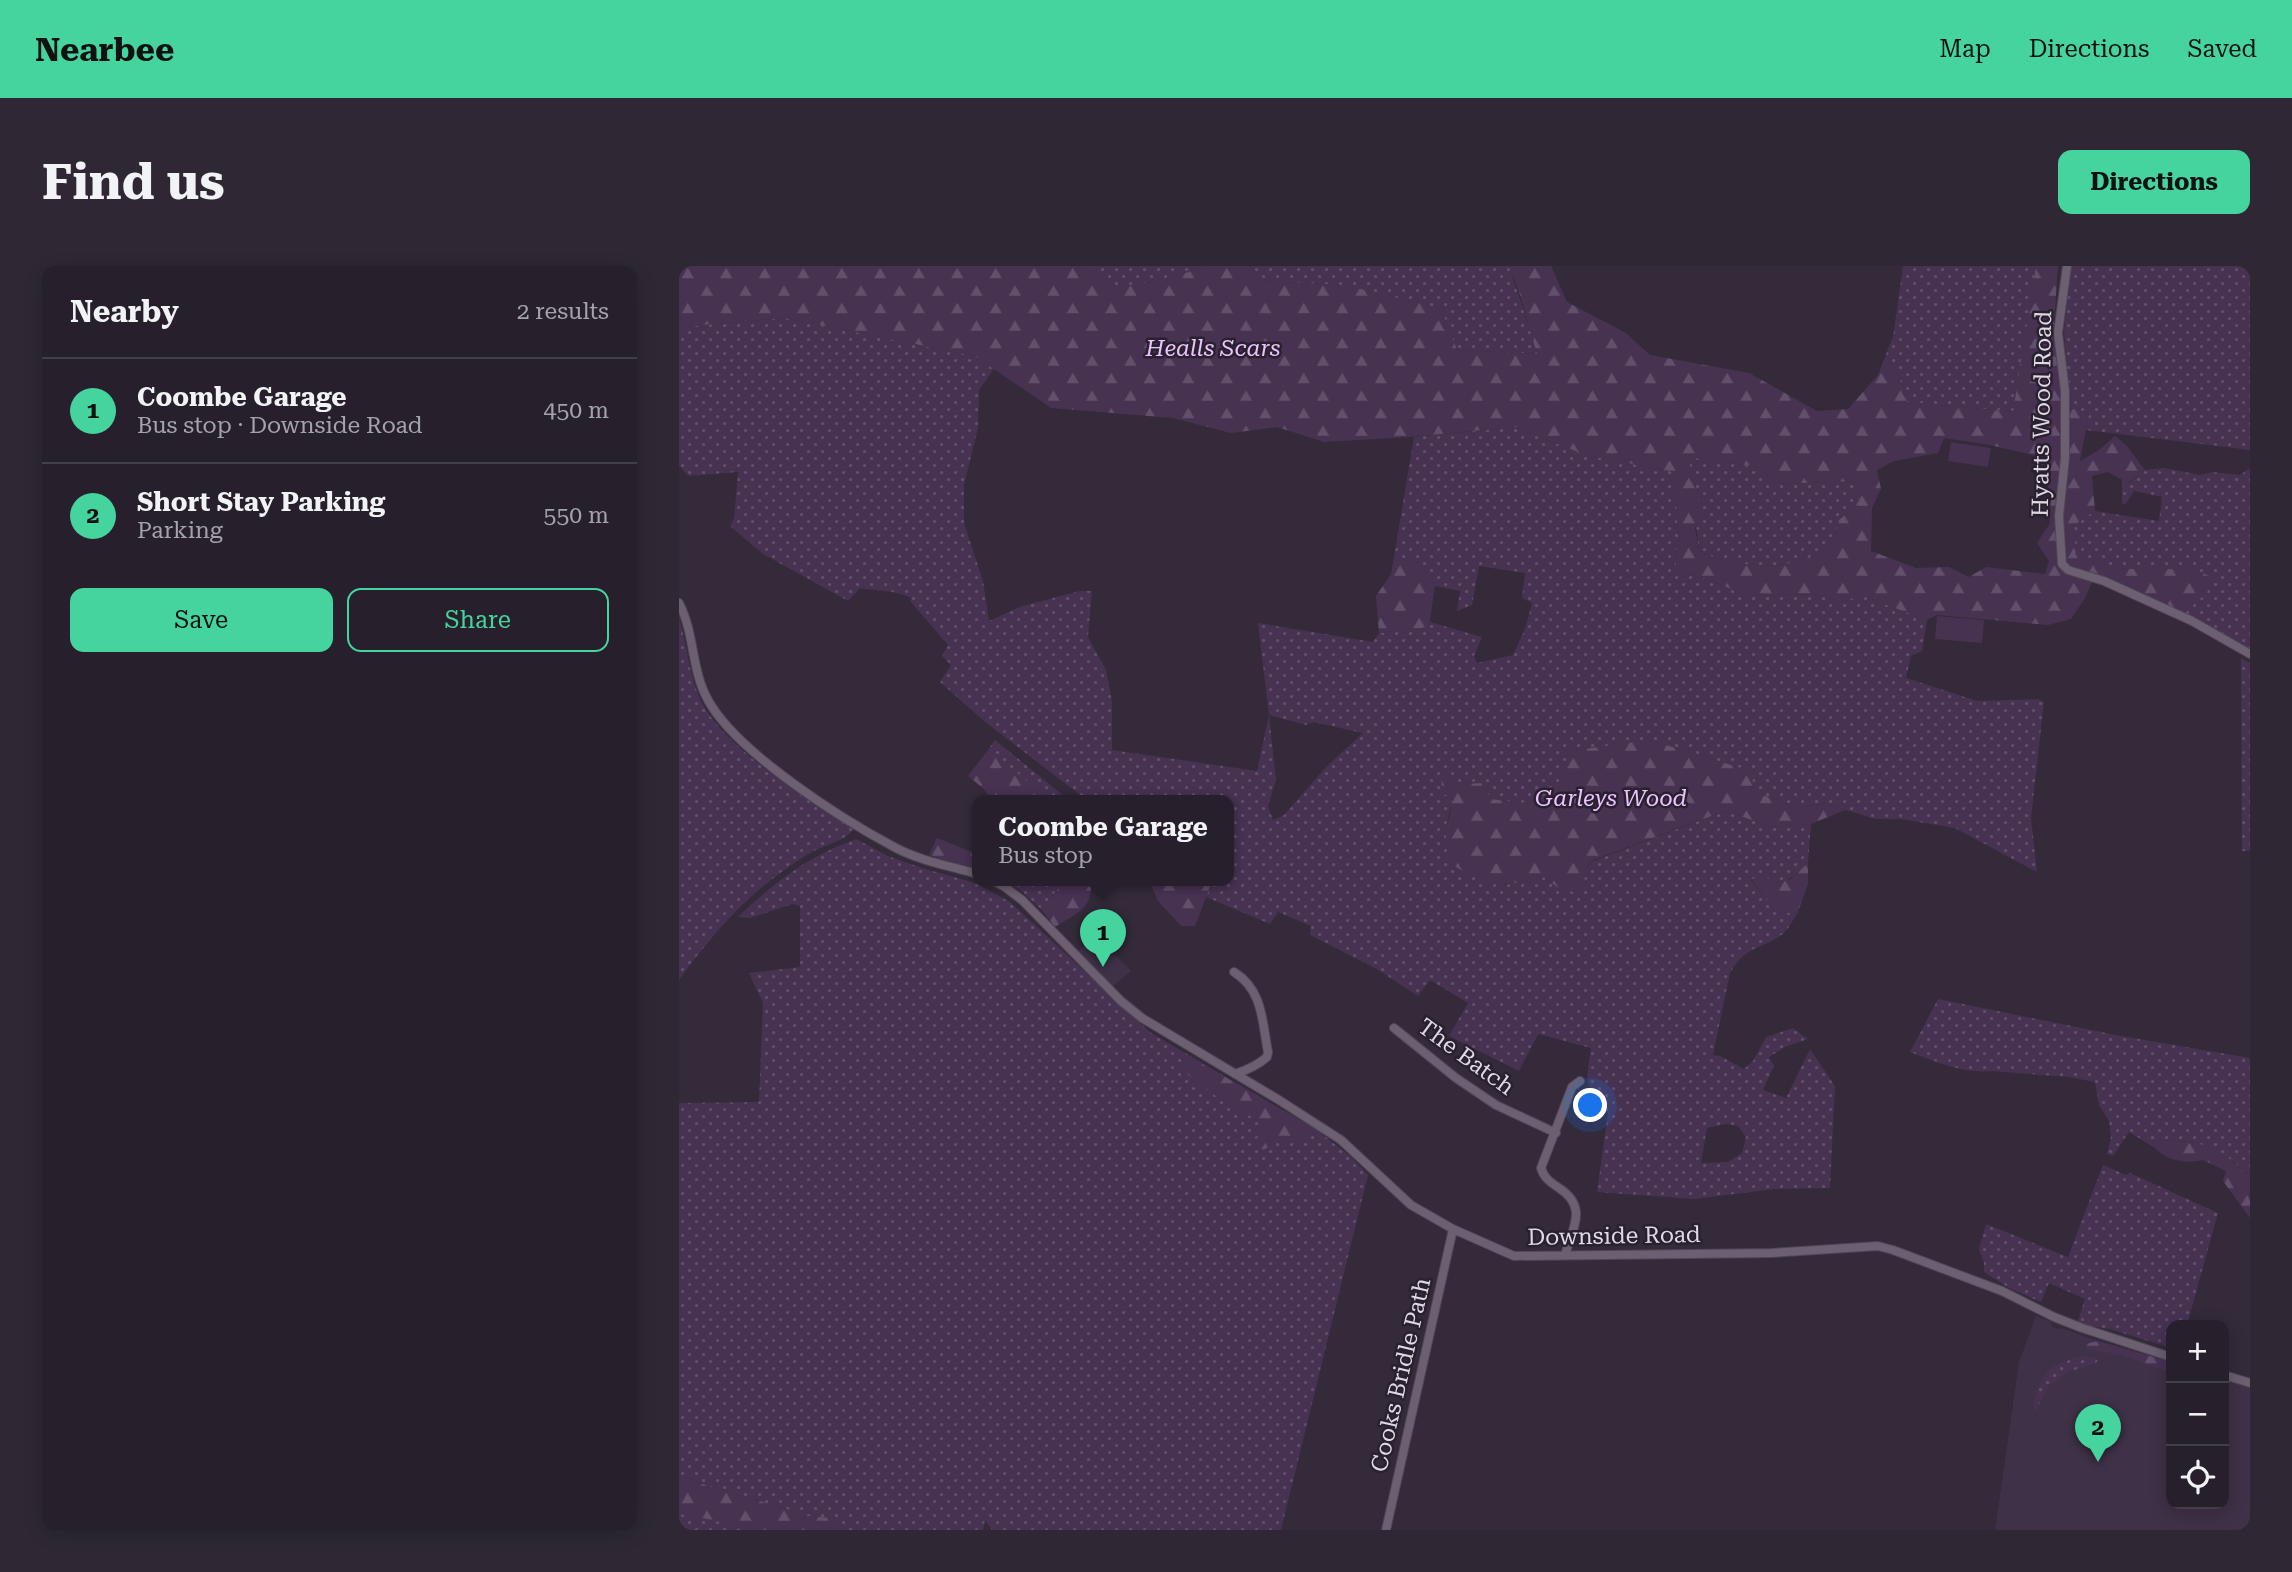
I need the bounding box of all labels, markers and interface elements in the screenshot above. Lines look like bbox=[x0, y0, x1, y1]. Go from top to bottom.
text: Nearbee bbox=[35, 30, 174, 69]
text: Map bbox=[1939, 35, 1991, 63]
text: Directions bbox=[2029, 35, 2149, 63]
text: Saved bbox=[2187, 35, 2257, 63]
button: Directions bbox=[2058, 150, 2250, 214]
text: Find us bbox=[42, 154, 225, 211]
text: Nearby bbox=[70, 294, 179, 329]
text: 2 results bbox=[517, 298, 609, 325]
street label: Hyatts Wood Road bbox=[2027, 310, 2057, 517]
park label: Healls Scars bbox=[1145, 335, 1280, 362]
text: Coombe Garage bbox=[137, 382, 347, 412]
text: 1 bbox=[87, 397, 99, 424]
text: 450 m bbox=[544, 397, 609, 424]
text: Bus stop · Downside Road bbox=[137, 412, 423, 439]
text: Short Stay Parking bbox=[137, 487, 385, 517]
text: 2 bbox=[87, 502, 99, 529]
text: 550 m bbox=[544, 502, 609, 529]
text: Parking bbox=[137, 517, 223, 544]
button: Save bbox=[70, 588, 333, 652]
button: Share bbox=[347, 588, 609, 652]
park label: Garleys Wood bbox=[1535, 785, 1687, 812]
popup bbox=[972, 795, 1234, 886]
text: Coombe Garage bbox=[998, 812, 1208, 842]
text: Bus stop bbox=[998, 842, 1093, 869]
pin: 1 bbox=[1080, 909, 1126, 967]
street label: The Batch bbox=[1413, 1013, 1519, 1101]
your location bbox=[1573, 1088, 1607, 1122]
street label: Downside Road bbox=[1527, 1221, 1701, 1251]
street label: Cooks Bridle Path bbox=[1366, 1275, 1436, 1475]
map controls bbox=[2166, 1320, 2229, 1509]
button: + bbox=[2166, 1320, 2229, 1383]
button: − bbox=[2166, 1383, 2229, 1446]
pin: 2 bbox=[2075, 1404, 2121, 1462]
button: locate bbox=[2166, 1446, 2229, 1509]

